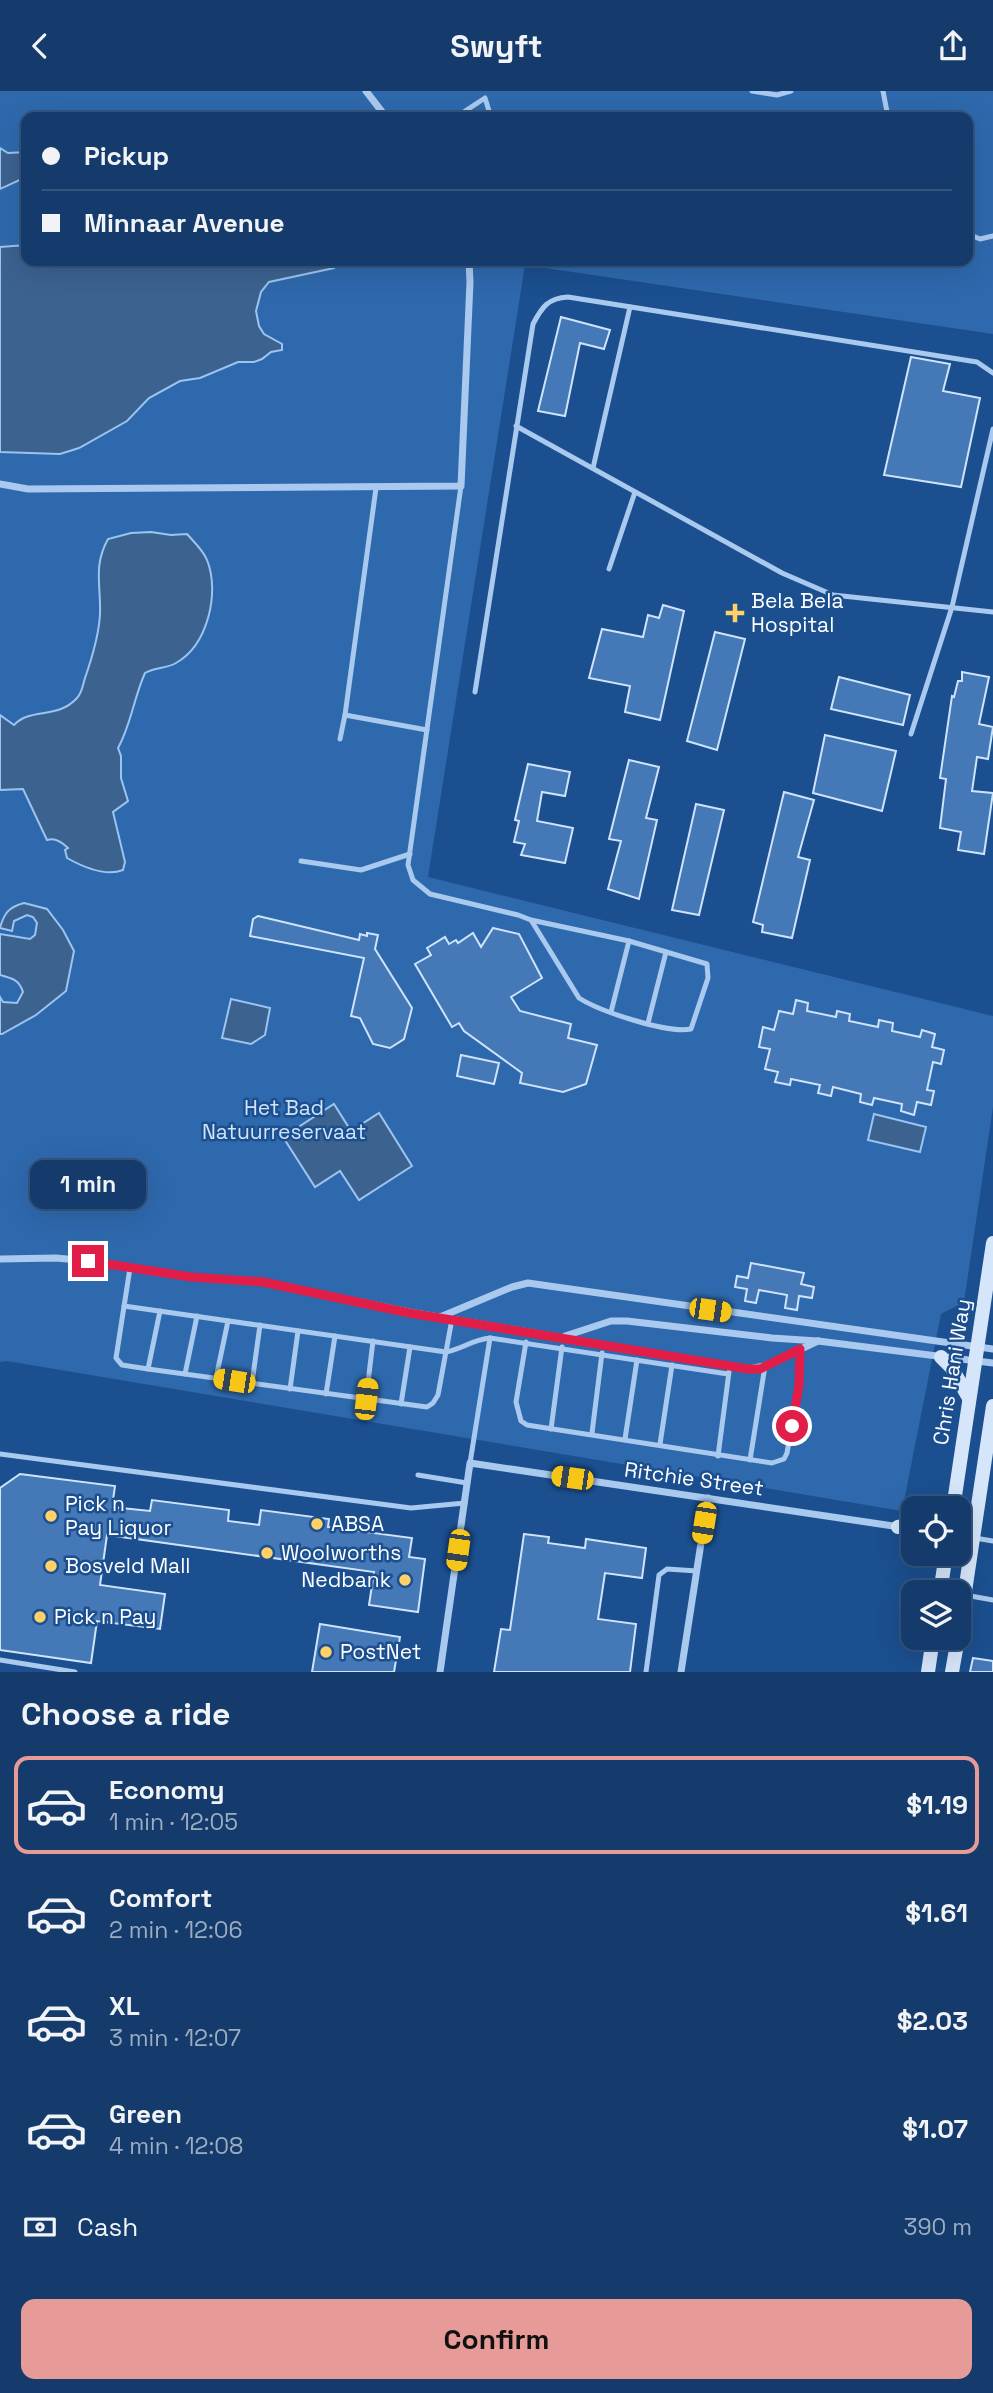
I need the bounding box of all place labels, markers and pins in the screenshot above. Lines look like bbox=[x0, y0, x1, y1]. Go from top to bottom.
place label: Bela Bela Hospital bbox=[751, 587, 843, 638]
marker: Bela Bela Hospital bbox=[725, 603, 745, 623]
place label: Pick n Pay Liquor bbox=[65, 1490, 171, 1541]
marker: Pick n Pay Liquor bbox=[43, 1508, 59, 1524]
place label: ABSA bbox=[331, 1510, 384, 1537]
marker: ABSA bbox=[309, 1516, 325, 1532]
place label: Woolworths bbox=[281, 1539, 401, 1566]
marker: Woolworths bbox=[259, 1545, 275, 1561]
place label: Bosveld Mall bbox=[65, 1552, 190, 1579]
marker: Bosveld Mall bbox=[43, 1558, 59, 1574]
place label: Nedbank bbox=[301, 1566, 391, 1593]
marker: Nedbank bbox=[397, 1572, 413, 1588]
place label: Pick n Pay bbox=[54, 1603, 156, 1630]
marker: Pick n Pay bbox=[32, 1609, 48, 1625]
place label: PostNet bbox=[340, 1638, 421, 1665]
marker: PostNet bbox=[318, 1644, 334, 1660]

